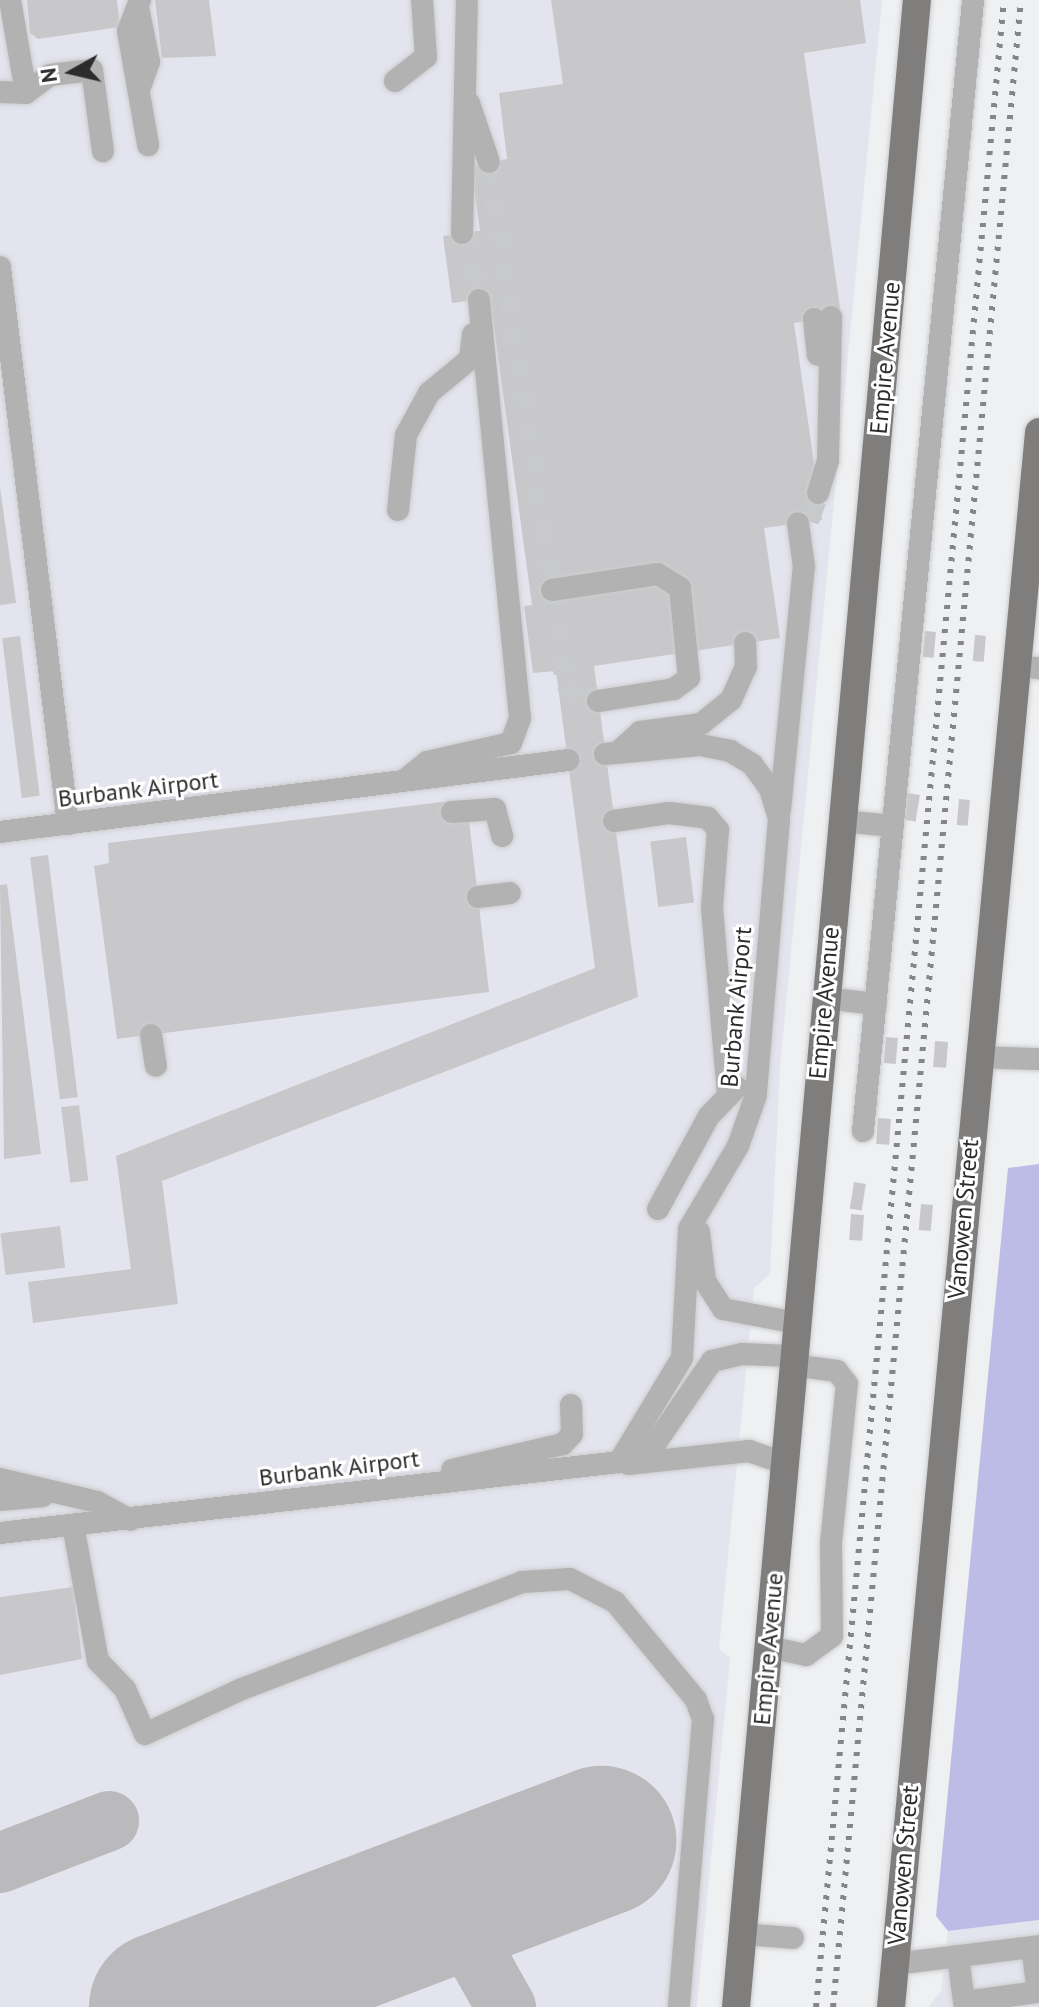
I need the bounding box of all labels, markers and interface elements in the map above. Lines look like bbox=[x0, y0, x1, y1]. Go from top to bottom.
north arrow bbox=[32, 32, 112, 112]
text: N bbox=[33, 66, 63, 84]
street label: Empire Avenue bbox=[864, 280, 906, 436]
street label: Burbank Airport bbox=[56, 765, 220, 813]
street label: Burbank Airport bbox=[715, 925, 757, 1089]
street label: Empire Avenue bbox=[803, 925, 845, 1081]
street label: Vanowen Street bbox=[942, 1138, 984, 1300]
street label: Burbank Airport bbox=[257, 1444, 421, 1492]
street label: Empire Avenue bbox=[747, 1571, 789, 1727]
street label: Vanowen Street bbox=[882, 1784, 924, 1946]

